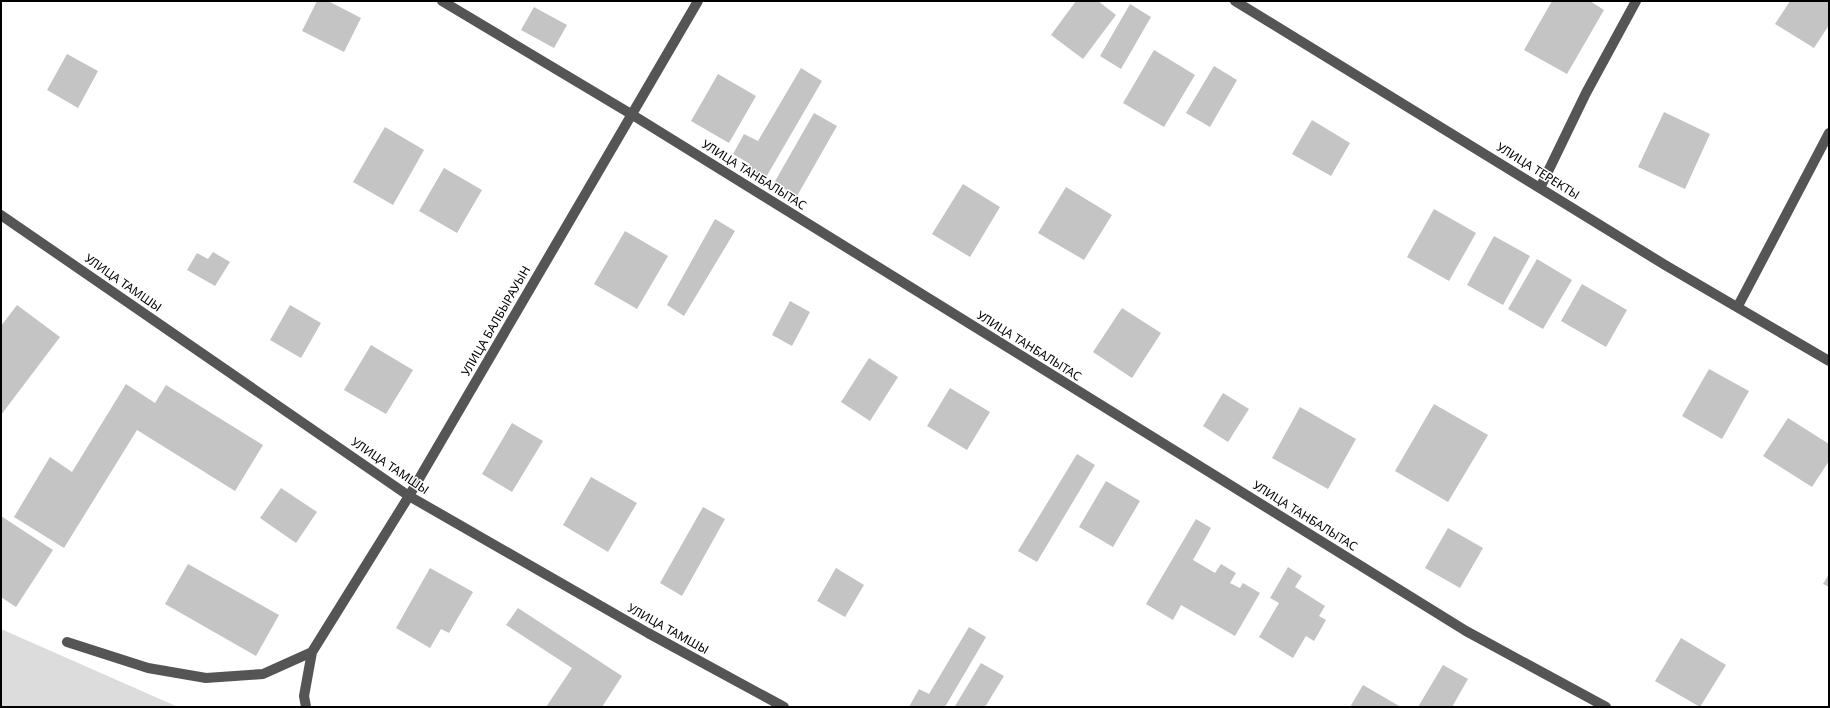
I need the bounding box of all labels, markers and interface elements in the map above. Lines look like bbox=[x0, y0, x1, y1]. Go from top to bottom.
street label: УЛИЦА ТАНБАЛЫТАС bbox=[699, 135, 810, 214]
street label: УЛИЦА ТЕРЕКТЫ bbox=[1493, 138, 1583, 203]
street label: УЛИЦА ТАМШЫ bbox=[81, 250, 165, 315]
street label: УЛИЦА БАЛБЫРАУЫН bbox=[457, 262, 534, 379]
street label: УЛИЦА ТАНБАЛЫТАС bbox=[974, 306, 1085, 385]
street label: УЛИЦА ТАМШЫ bbox=[348, 433, 433, 498]
street label: УЛИЦА ТАНБАЛЫТАС bbox=[1250, 476, 1361, 555]
street label: УЛИЦА ТАМШЫ bbox=[625, 599, 712, 658]

